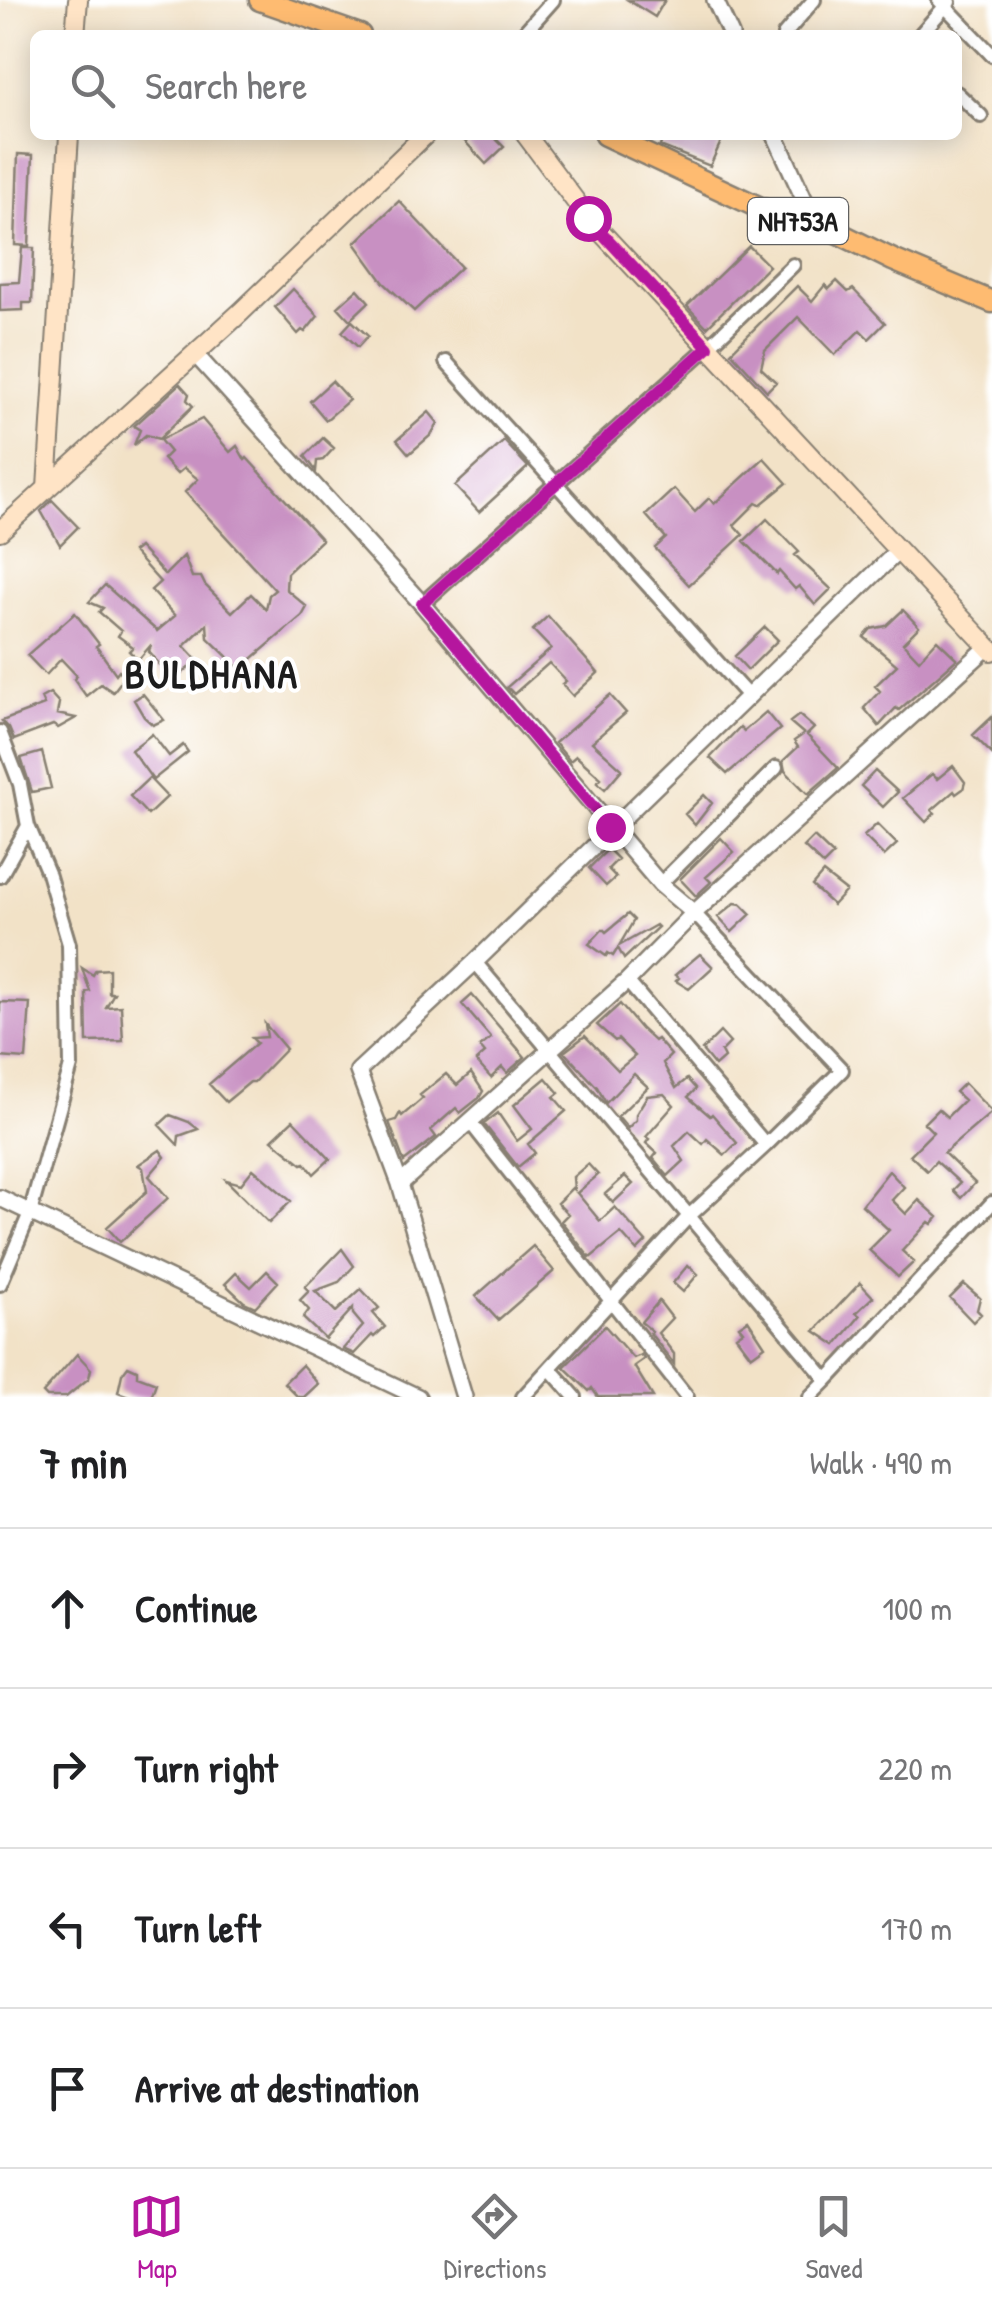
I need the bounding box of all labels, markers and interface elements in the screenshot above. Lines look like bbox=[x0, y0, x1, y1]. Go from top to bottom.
search box bbox=[30, 30, 962, 140]
icon: search bbox=[65, 58, 120, 113]
text: Search here bbox=[145, 59, 307, 111]
route start bbox=[566, 196, 612, 242]
road number: NH753A bbox=[748, 198, 848, 244]
district label: BULDHANA bbox=[124, 646, 300, 700]
route end bbox=[588, 805, 634, 851]
text: 7 min bbox=[40, 1434, 127, 1491]
text: Walk · 490 m bbox=[810, 1441, 952, 1484]
icon: ahead bbox=[40, 1581, 95, 1636]
text: Continue bbox=[135, 1582, 257, 1634]
text: 100 m bbox=[883, 1587, 952, 1630]
icon: right bbox=[40, 1741, 95, 1796]
text: Turn right bbox=[135, 1742, 278, 1794]
text: 220 m bbox=[879, 1747, 952, 1790]
icon: left bbox=[40, 1901, 95, 1956]
text: Turn left bbox=[135, 1902, 260, 1954]
text: 170 m bbox=[881, 1907, 952, 1950]
icon: arrive bbox=[40, 2061, 95, 2116]
text: Arrive at destination bbox=[135, 2062, 419, 2114]
tab: Map bbox=[129, 2189, 184, 2287]
tab: Directions bbox=[443, 2189, 546, 2287]
tab: Saved bbox=[805, 2189, 863, 2287]

